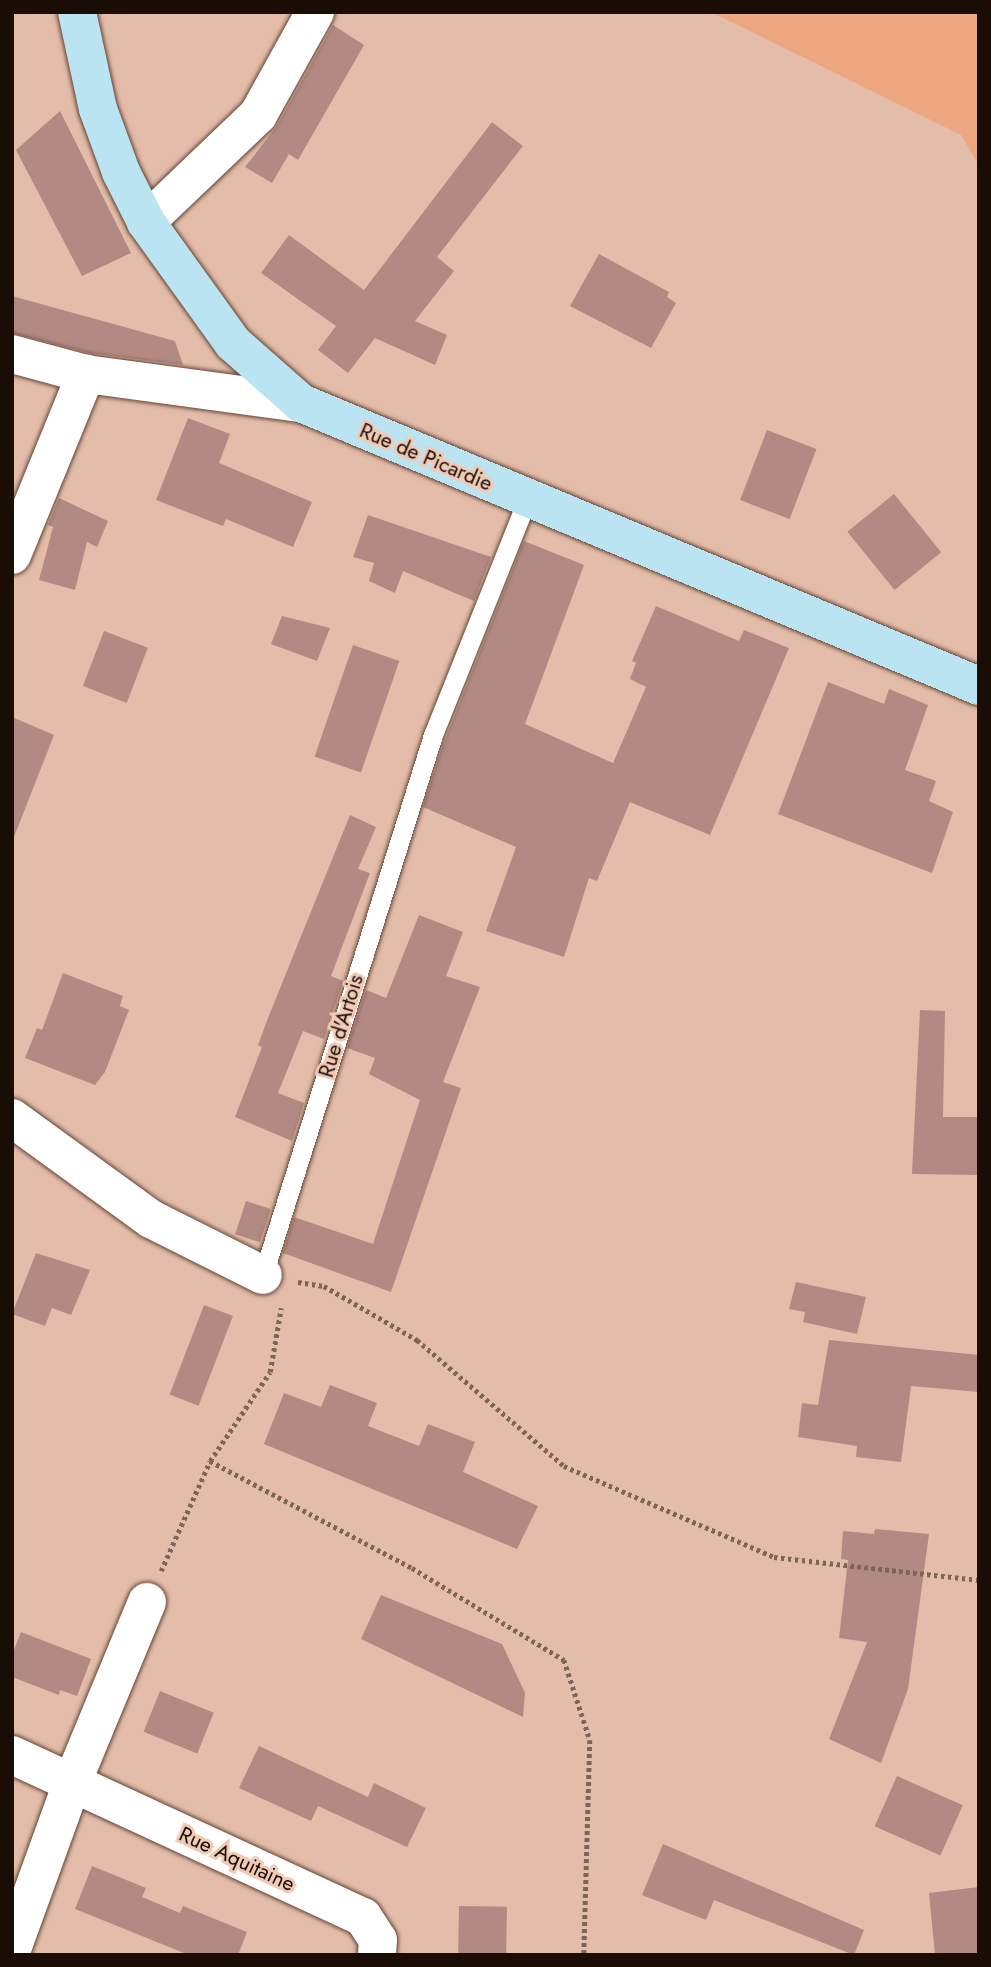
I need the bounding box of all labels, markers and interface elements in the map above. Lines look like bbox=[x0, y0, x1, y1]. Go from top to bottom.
street label: Rue de Picardie bbox=[356, 418, 496, 496]
street label: Rue d'Artois bbox=[313, 972, 369, 1080]
street label: Rue Aquitaine bbox=[175, 1821, 299, 1897]

